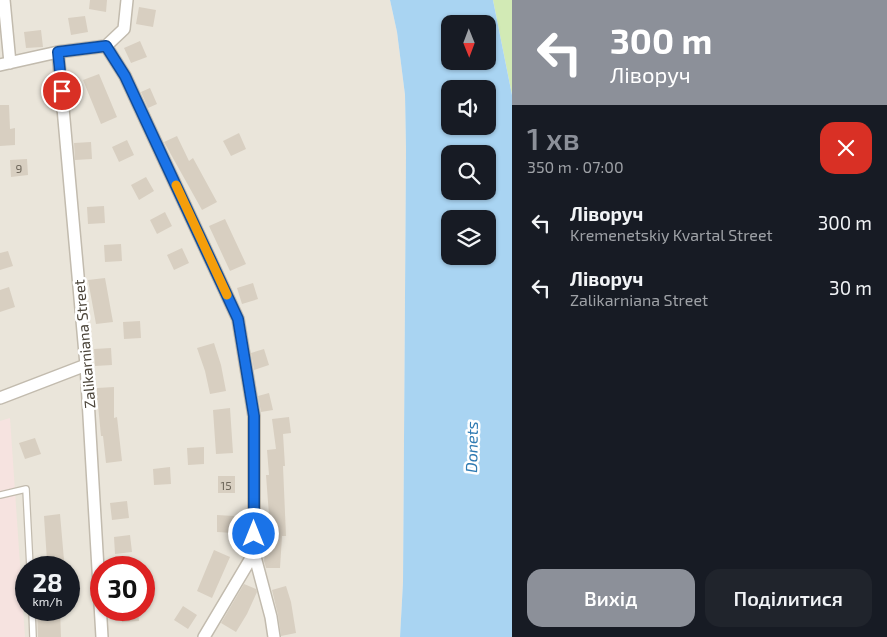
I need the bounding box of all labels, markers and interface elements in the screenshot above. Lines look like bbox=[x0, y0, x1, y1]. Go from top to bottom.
north arrow bbox=[441, 15, 496, 70]
map controls bbox=[441, 15, 496, 265]
text: 300 m bbox=[610, 19, 712, 61]
icon: left bbox=[527, 20, 592, 85]
text: Ліворуч bbox=[610, 61, 691, 87]
pin bbox=[41, 70, 83, 112]
icon: arrive bbox=[48, 77, 76, 105]
button: sound bbox=[441, 80, 496, 135]
text: 1 хв bbox=[527, 120, 580, 156]
button: close bbox=[820, 122, 872, 174]
button: search bbox=[441, 145, 496, 200]
text: 350 m · 07:00 bbox=[527, 157, 624, 176]
house number: 9 bbox=[16, 161, 23, 175]
text: Ліворуч bbox=[570, 202, 643, 225]
icon: left bbox=[527, 209, 555, 237]
button: layers bbox=[441, 210, 496, 265]
text: 300 m bbox=[818, 211, 872, 234]
text: Kremenetskiy Kvartal Street bbox=[570, 225, 773, 244]
text: Ліворуч bbox=[570, 267, 643, 290]
icon: left bbox=[527, 274, 555, 302]
text: 30 m bbox=[829, 276, 872, 299]
street label: Zalikarniana Street bbox=[69, 278, 99, 409]
text: Zalikarniana Street bbox=[570, 290, 708, 309]
water label: Donets bbox=[461, 421, 481, 473]
house number: 15 bbox=[220, 478, 232, 492]
position arrow bbox=[227, 507, 279, 559]
speed limit sign: 30 bbox=[90, 556, 155, 621]
text: 28 bbox=[32, 567, 63, 597]
button: Вихід bbox=[527, 569, 695, 627]
button: Поділитися bbox=[705, 569, 872, 627]
text: km/h bbox=[33, 594, 62, 608]

